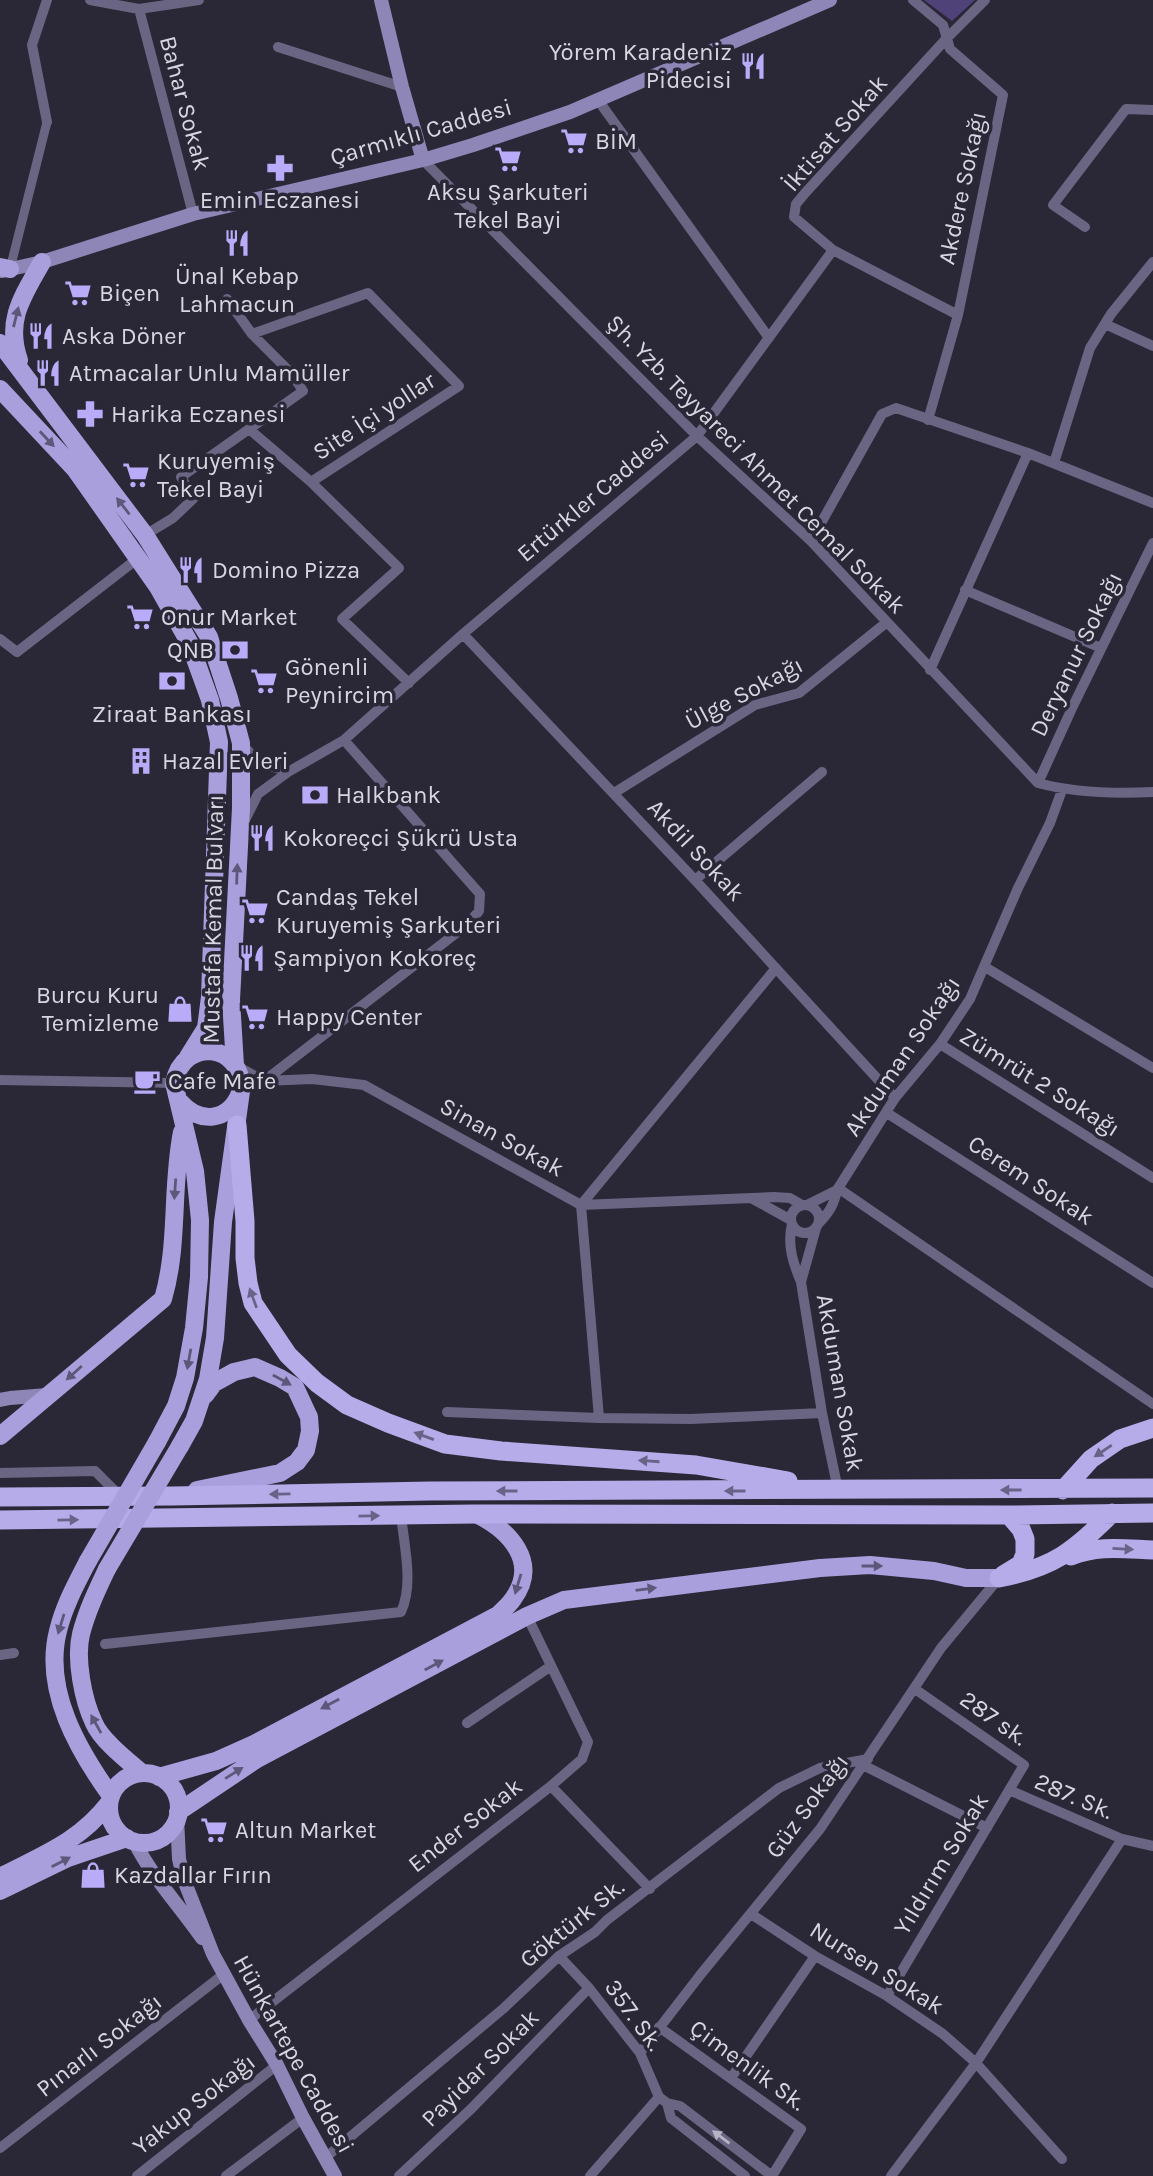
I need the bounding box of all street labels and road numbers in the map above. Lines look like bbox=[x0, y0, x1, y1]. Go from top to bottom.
street label: Bahar Sokak bbox=[154, 33, 216, 173]
street label: İktisat Sokak bbox=[777, 69, 893, 197]
street label: Çarmıklı Caddesi bbox=[327, 93, 515, 171]
street label: Akdere Sokağı bbox=[932, 109, 992, 267]
street label: Şh. Yzb. Teyyareci Ahmet Cemal Sokak bbox=[601, 309, 911, 619]
street label: Site İçi yollar bbox=[308, 366, 441, 466]
street label: Ertürkler Caddesi bbox=[511, 424, 675, 568]
street label: Deryanur Sokağı bbox=[1024, 567, 1128, 741]
street label: Ülge Sokağı bbox=[680, 650, 808, 736]
street label: Akdil Sokak bbox=[642, 793, 750, 907]
street label: Mustafa Kemal Bulvarı bbox=[197, 794, 229, 1044]
street label: Akduman Sokağı bbox=[838, 971, 966, 1141]
street label: Zümrüt 2 Sokağı bbox=[955, 1021, 1125, 1143]
street label: Sinan Sokak bbox=[435, 1091, 569, 1183]
street label: Cerem Sokak bbox=[963, 1129, 1099, 1231]
street label: Akduman Sokak bbox=[811, 1292, 869, 1474]
street label: 287 sk. bbox=[955, 1685, 1033, 1751]
street label: Güz Sokağı bbox=[760, 1748, 854, 1864]
street label: 287. Sk. bbox=[1031, 1767, 1117, 1825]
street label: Ender Sokak bbox=[402, 1772, 528, 1878]
street label: Yıldırım Sokak bbox=[888, 1788, 994, 1940]
street label: Göktürk Sk. bbox=[514, 1873, 630, 1973]
street label: Nursen Sokak bbox=[805, 1916, 949, 2020]
street label: Hünkartepe Caddesi bbox=[228, 1950, 360, 2158]
street label: 357. Sk. bbox=[599, 1974, 669, 2056]
street label: Pınarlı Sokağı bbox=[31, 1987, 167, 2103]
street label: Payidar Sokak bbox=[415, 2003, 545, 2133]
street label: Çimenlik Sk. bbox=[685, 2014, 811, 2116]
street label: Yakup Sokağı bbox=[127, 2047, 261, 2161]

